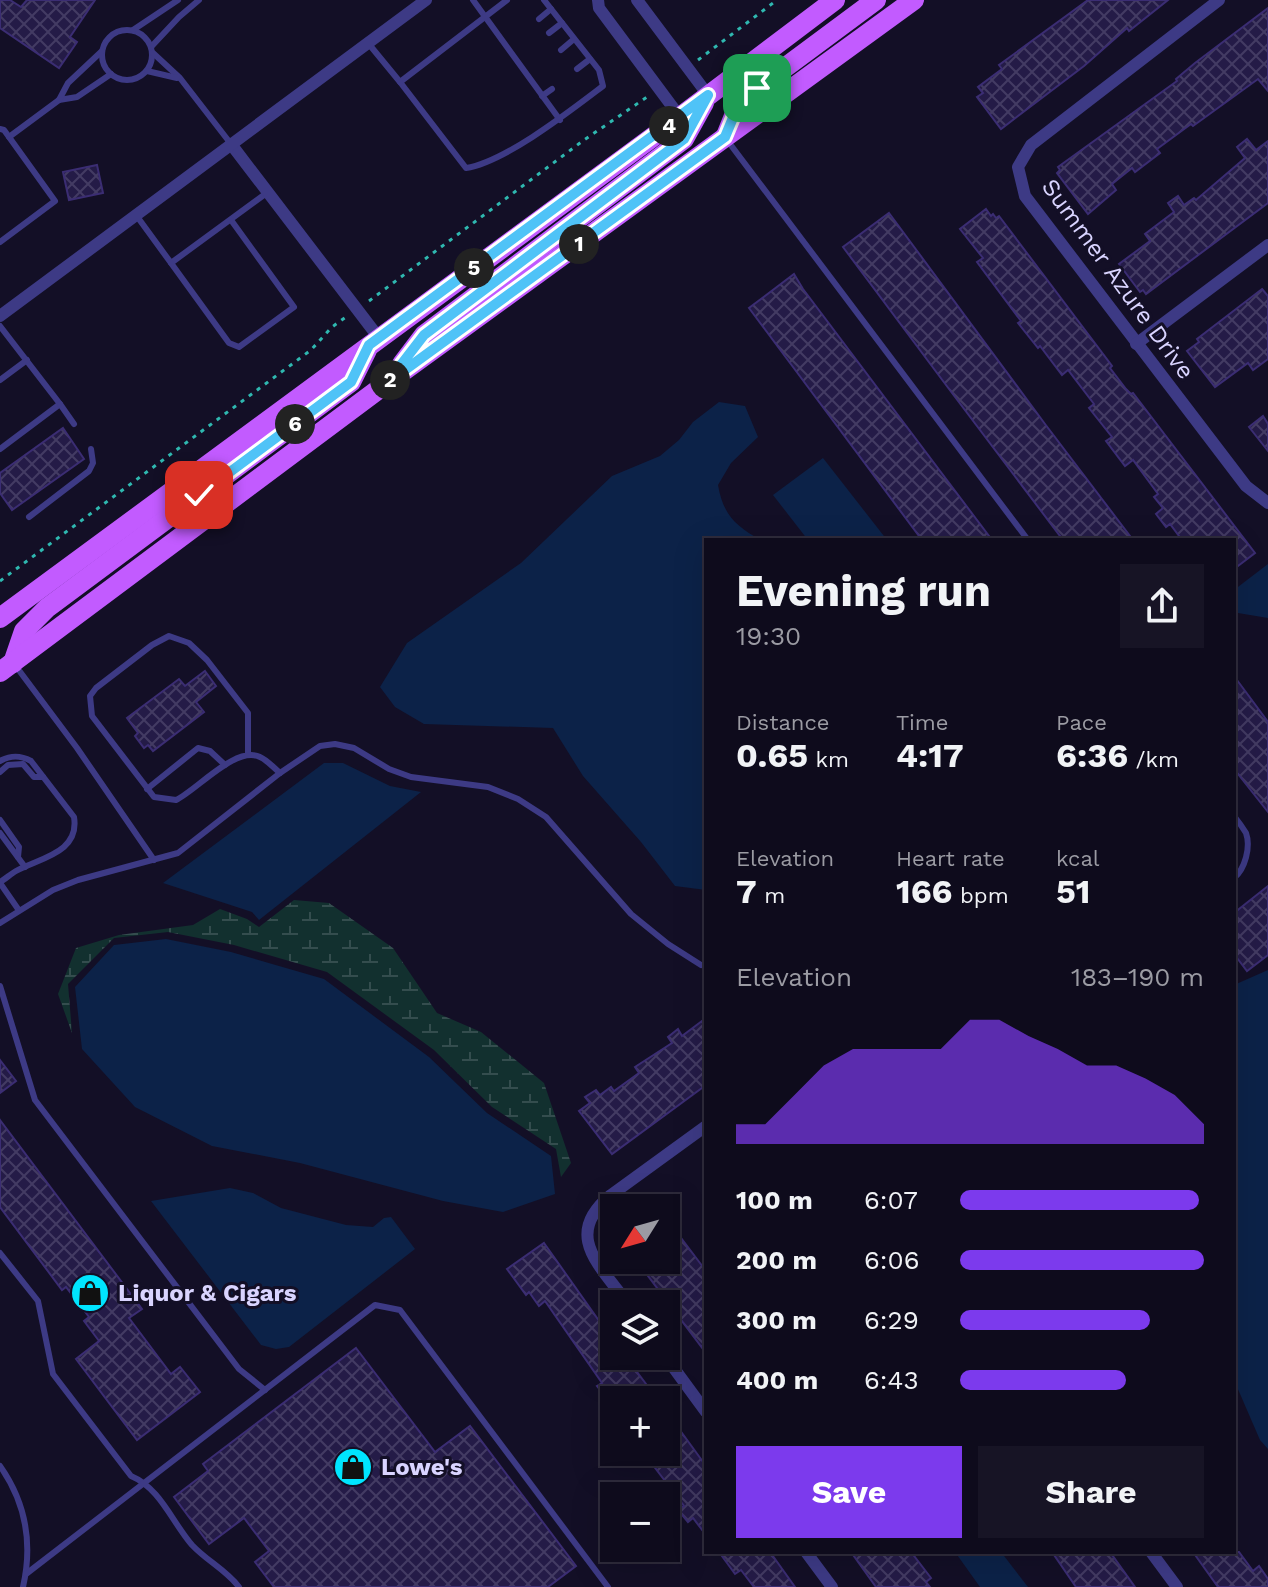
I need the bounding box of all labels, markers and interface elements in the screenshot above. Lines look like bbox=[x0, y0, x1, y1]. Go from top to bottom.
pin bbox=[723, 54, 791, 122]
icon: arrive bbox=[735, 66, 779, 110]
pin: 4 bbox=[649, 106, 689, 146]
text: 4 bbox=[662, 113, 676, 138]
street label: Summer Azure Drive bbox=[1036, 173, 1200, 385]
pin: 1 bbox=[559, 224, 599, 264]
text: 1 bbox=[574, 231, 584, 256]
pin: 5 bbox=[454, 248, 494, 288]
text: 5 bbox=[468, 255, 480, 280]
pin: 2 bbox=[370, 360, 410, 400]
text: 2 bbox=[383, 367, 397, 392]
pin: 6 bbox=[275, 404, 315, 444]
text: 6 bbox=[288, 411, 302, 436]
pin bbox=[165, 461, 233, 529]
icon: check bbox=[177, 473, 221, 517]
button: share bbox=[1120, 564, 1204, 648]
text: Evening run bbox=[736, 565, 991, 617]
text: 19:30 bbox=[736, 621, 801, 651]
text: Distance bbox=[736, 710, 830, 735]
text: Time bbox=[896, 710, 948, 735]
text: Pace bbox=[1056, 710, 1107, 735]
text: 0.65 bbox=[736, 735, 808, 775]
text: 4:17 bbox=[896, 735, 964, 775]
text: 6:36 bbox=[1056, 735, 1128, 775]
text: km bbox=[808, 747, 849, 772]
text: /km bbox=[1128, 747, 1179, 772]
text: Elevation bbox=[736, 846, 834, 871]
text: Heart rate bbox=[896, 846, 1005, 871]
text: kcal bbox=[1056, 846, 1100, 871]
text: 7 bbox=[736, 871, 757, 911]
text: 166 bbox=[896, 871, 953, 911]
text: 51 bbox=[1056, 871, 1090, 911]
text: m bbox=[757, 883, 785, 908]
text: bpm bbox=[953, 883, 1009, 908]
text: Elevation bbox=[736, 962, 852, 992]
text: 183–190 m bbox=[1071, 962, 1204, 992]
text: 100 m bbox=[736, 1185, 813, 1215]
text: 6:07 bbox=[864, 1185, 918, 1215]
north arrow bbox=[600, 1194, 680, 1274]
map controls bbox=[600, 1194, 680, 1562]
text: 200 m bbox=[736, 1245, 817, 1275]
text: 6:06 bbox=[864, 1245, 919, 1275]
shop icon: Liquor & Cigars bbox=[69, 1272, 111, 1314]
place label: Liquor & Cigars bbox=[118, 1279, 297, 1307]
button: layers bbox=[600, 1290, 680, 1370]
text: 300 m bbox=[736, 1305, 817, 1335]
text: 6:29 bbox=[864, 1305, 919, 1335]
text: 400 m bbox=[736, 1365, 818, 1395]
text: 6:43 bbox=[864, 1365, 919, 1395]
button: + bbox=[600, 1386, 680, 1466]
shop icon: Lowe's bbox=[332, 1446, 374, 1488]
button: Save bbox=[736, 1446, 962, 1538]
button: Share bbox=[978, 1446, 1204, 1538]
place label: Lowe's bbox=[381, 1453, 463, 1481]
button: − bbox=[600, 1482, 680, 1562]

